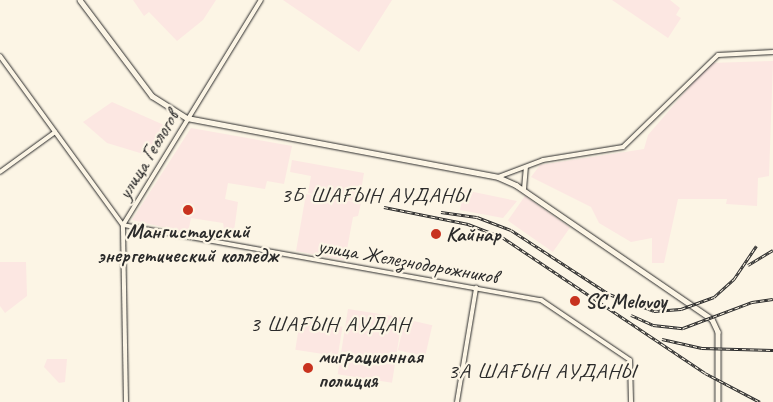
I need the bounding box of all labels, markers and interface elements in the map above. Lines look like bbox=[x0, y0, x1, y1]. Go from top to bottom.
street label: улица Геологов bbox=[111, 106, 185, 204]
district label: 3Б ШАҒЫН АУДАНЫ bbox=[278, 183, 472, 209]
marker: Мангистауский энергетический колледж bbox=[182, 204, 194, 216]
place label: Мангистауский энергетический колледж bbox=[98, 218, 278, 268]
place label: Кайнар bbox=[446, 221, 501, 247]
marker: Кайнар bbox=[430, 228, 442, 240]
street label: улица Железнодорожников bbox=[315, 233, 501, 289]
place label: SC Melovoy bbox=[585, 288, 666, 314]
marker: SC Melovoy bbox=[569, 295, 581, 307]
district label: 3 ШАҒЫН АУДАН bbox=[247, 312, 413, 338]
place label: миграционная полиция bbox=[318, 343, 423, 393]
district label: 3А ШАҒЫН АУДАНЫ bbox=[445, 359, 639, 385]
marker: миграционная полиция bbox=[302, 362, 314, 374]

